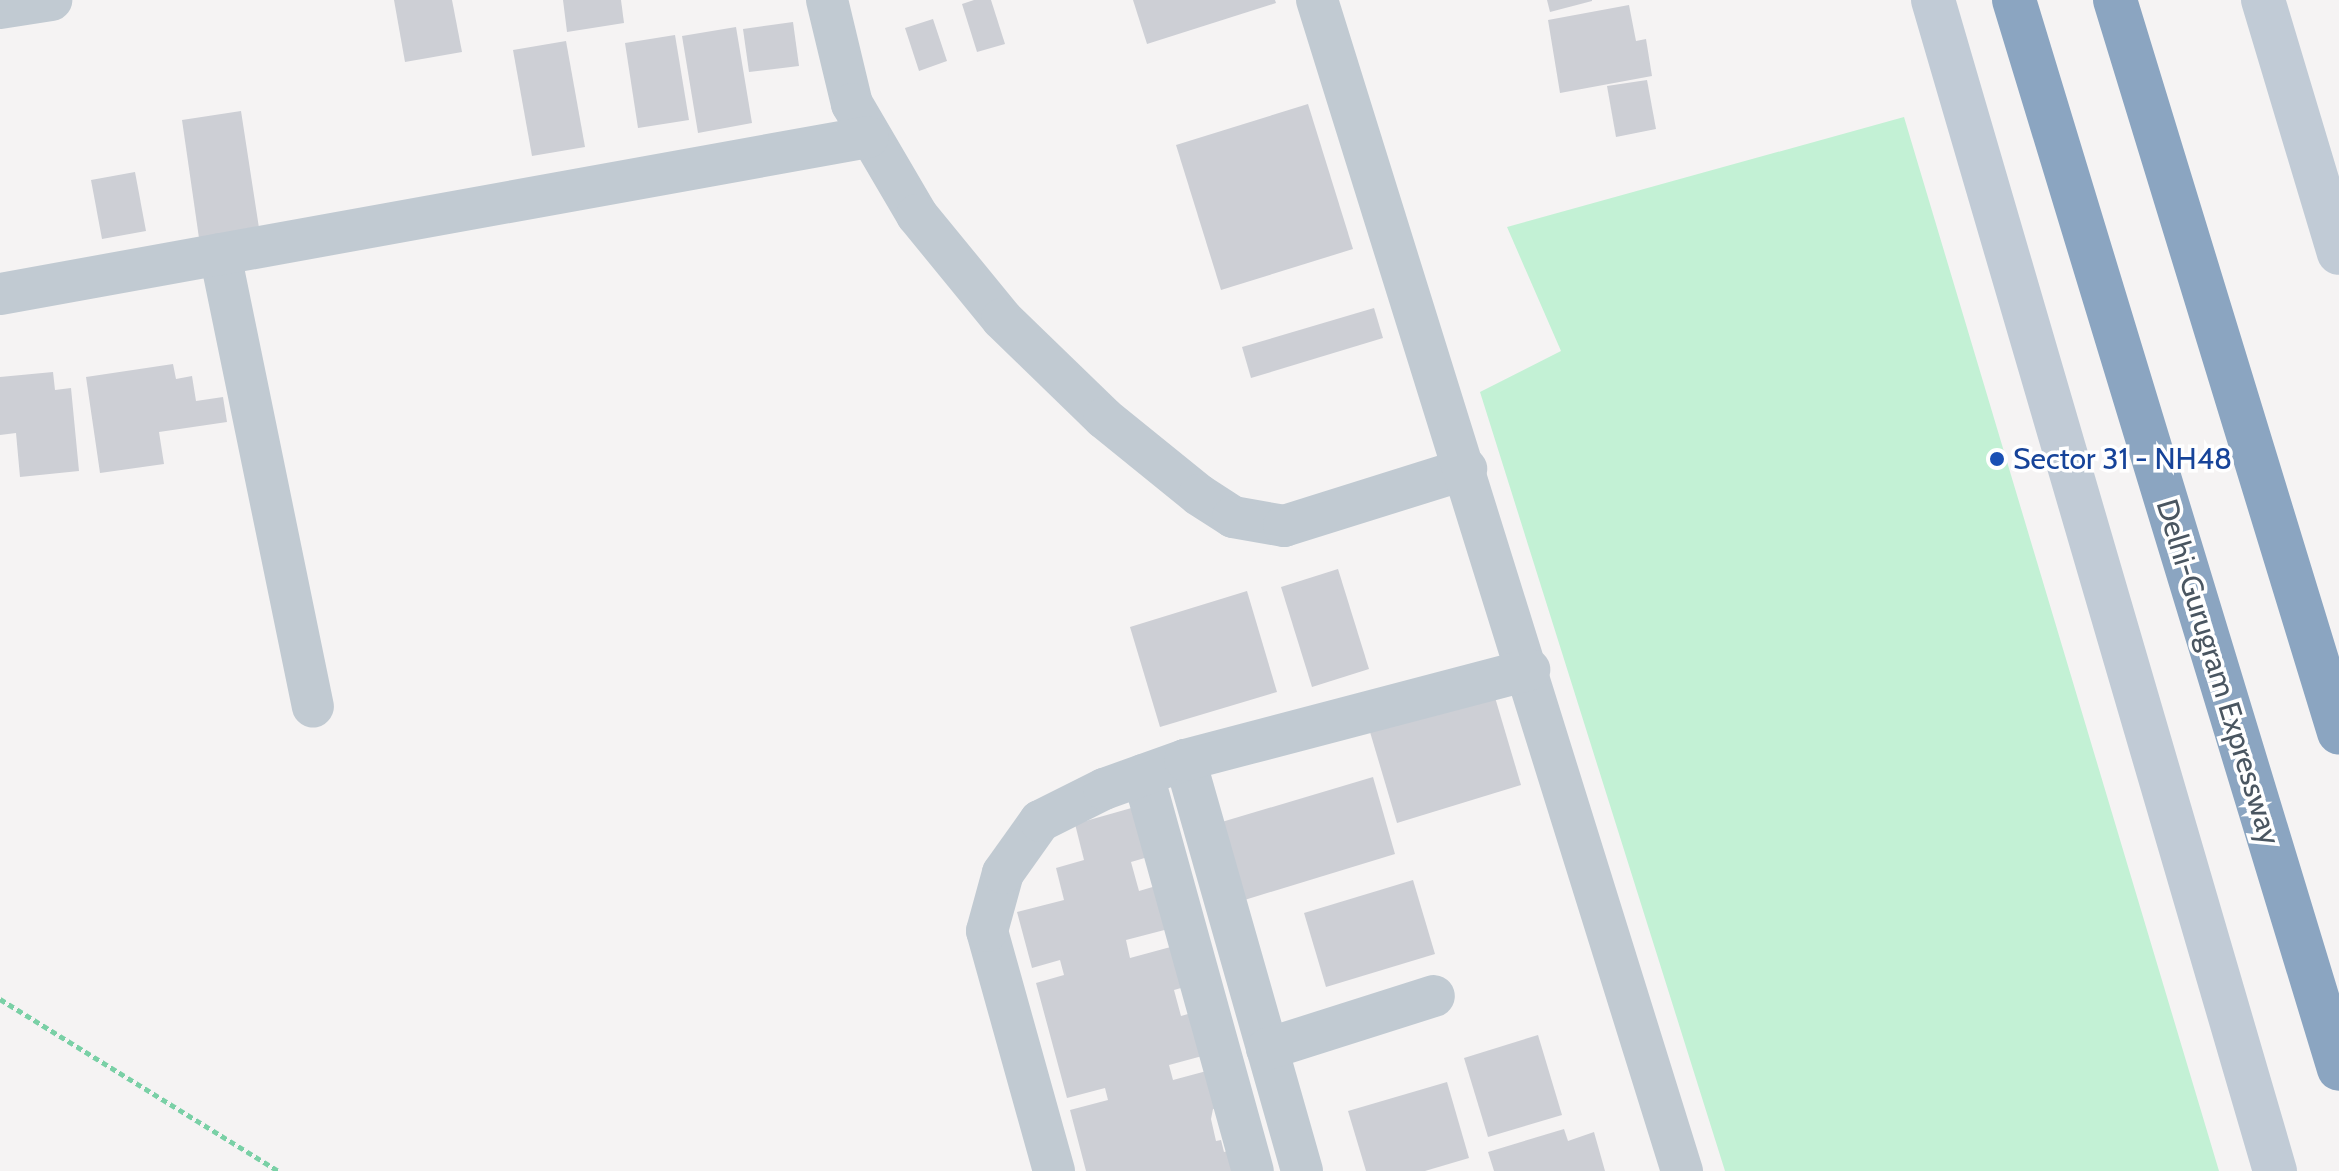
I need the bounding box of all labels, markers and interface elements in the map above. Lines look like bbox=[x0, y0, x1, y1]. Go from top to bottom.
place label: Sector 31 - NH48 bbox=[2013, 441, 2232, 477]
marker: Sector 31 - NH48 bbox=[1988, 450, 2006, 468]
street label: Delhi-Gurugram Expressway bbox=[2148, 495, 2288, 849]

